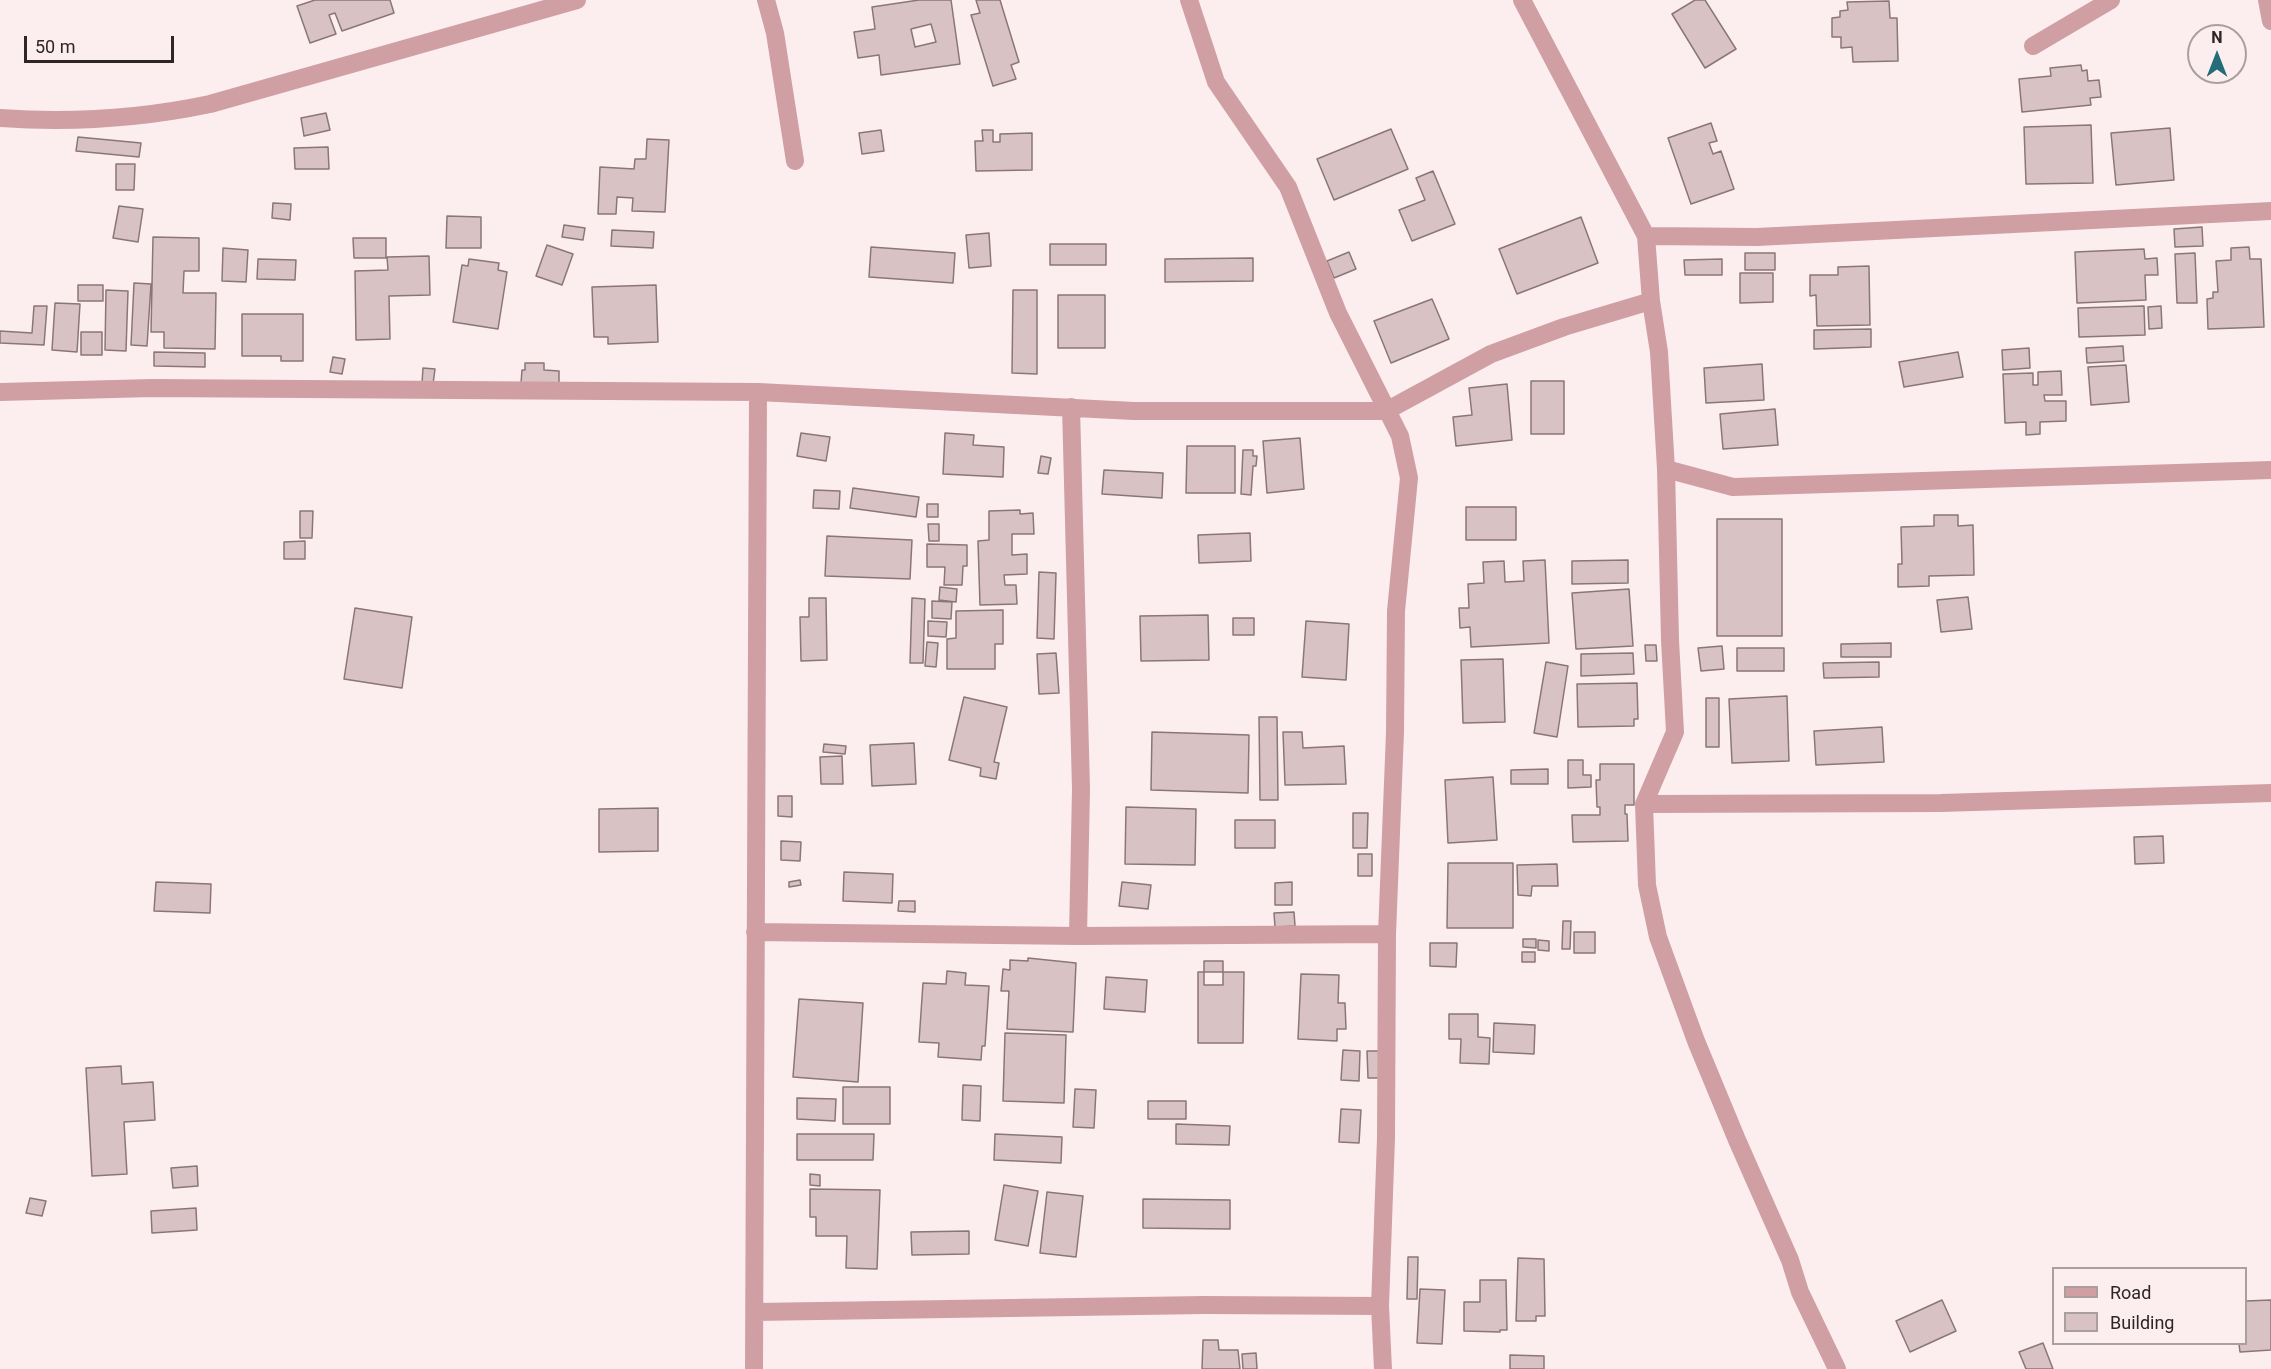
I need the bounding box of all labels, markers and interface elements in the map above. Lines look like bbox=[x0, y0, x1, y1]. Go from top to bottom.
scale bar bbox=[27, 24, 177, 62]
north arrow bbox=[2187, 24, 2247, 84]
text: N bbox=[2211, 28, 2223, 47]
text: 50 m bbox=[35, 36, 75, 57]
legend bbox=[2052, 1267, 2247, 1345]
text: Road bbox=[2110, 1282, 2151, 1303]
text: Building bbox=[2110, 1312, 2174, 1333]

